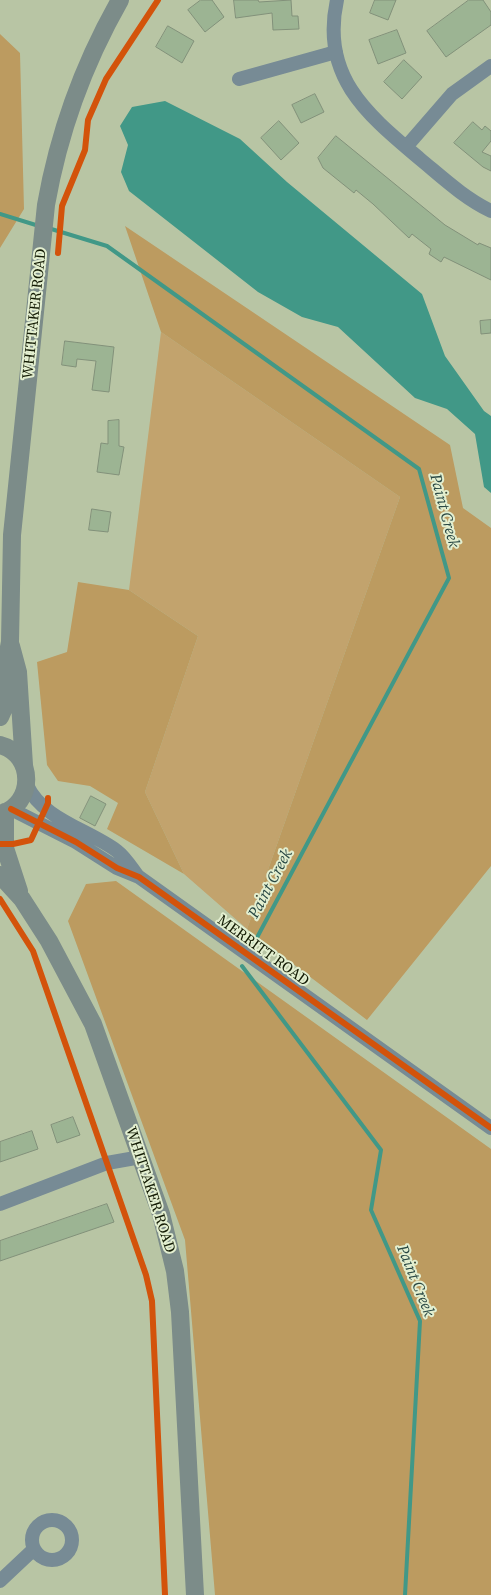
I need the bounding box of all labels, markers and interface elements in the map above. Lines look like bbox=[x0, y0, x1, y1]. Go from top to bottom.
street label: WHITTAKER ROAD bbox=[19, 248, 51, 380]
water label: Paint Creek bbox=[425, 472, 463, 550]
water label: Paint Creek bbox=[245, 846, 297, 922]
street label: MERRITT ROAD bbox=[213, 912, 313, 990]
street label: WHITTAKER ROAD bbox=[121, 1125, 179, 1255]
water label: Paint Creek bbox=[392, 1242, 438, 1320]

